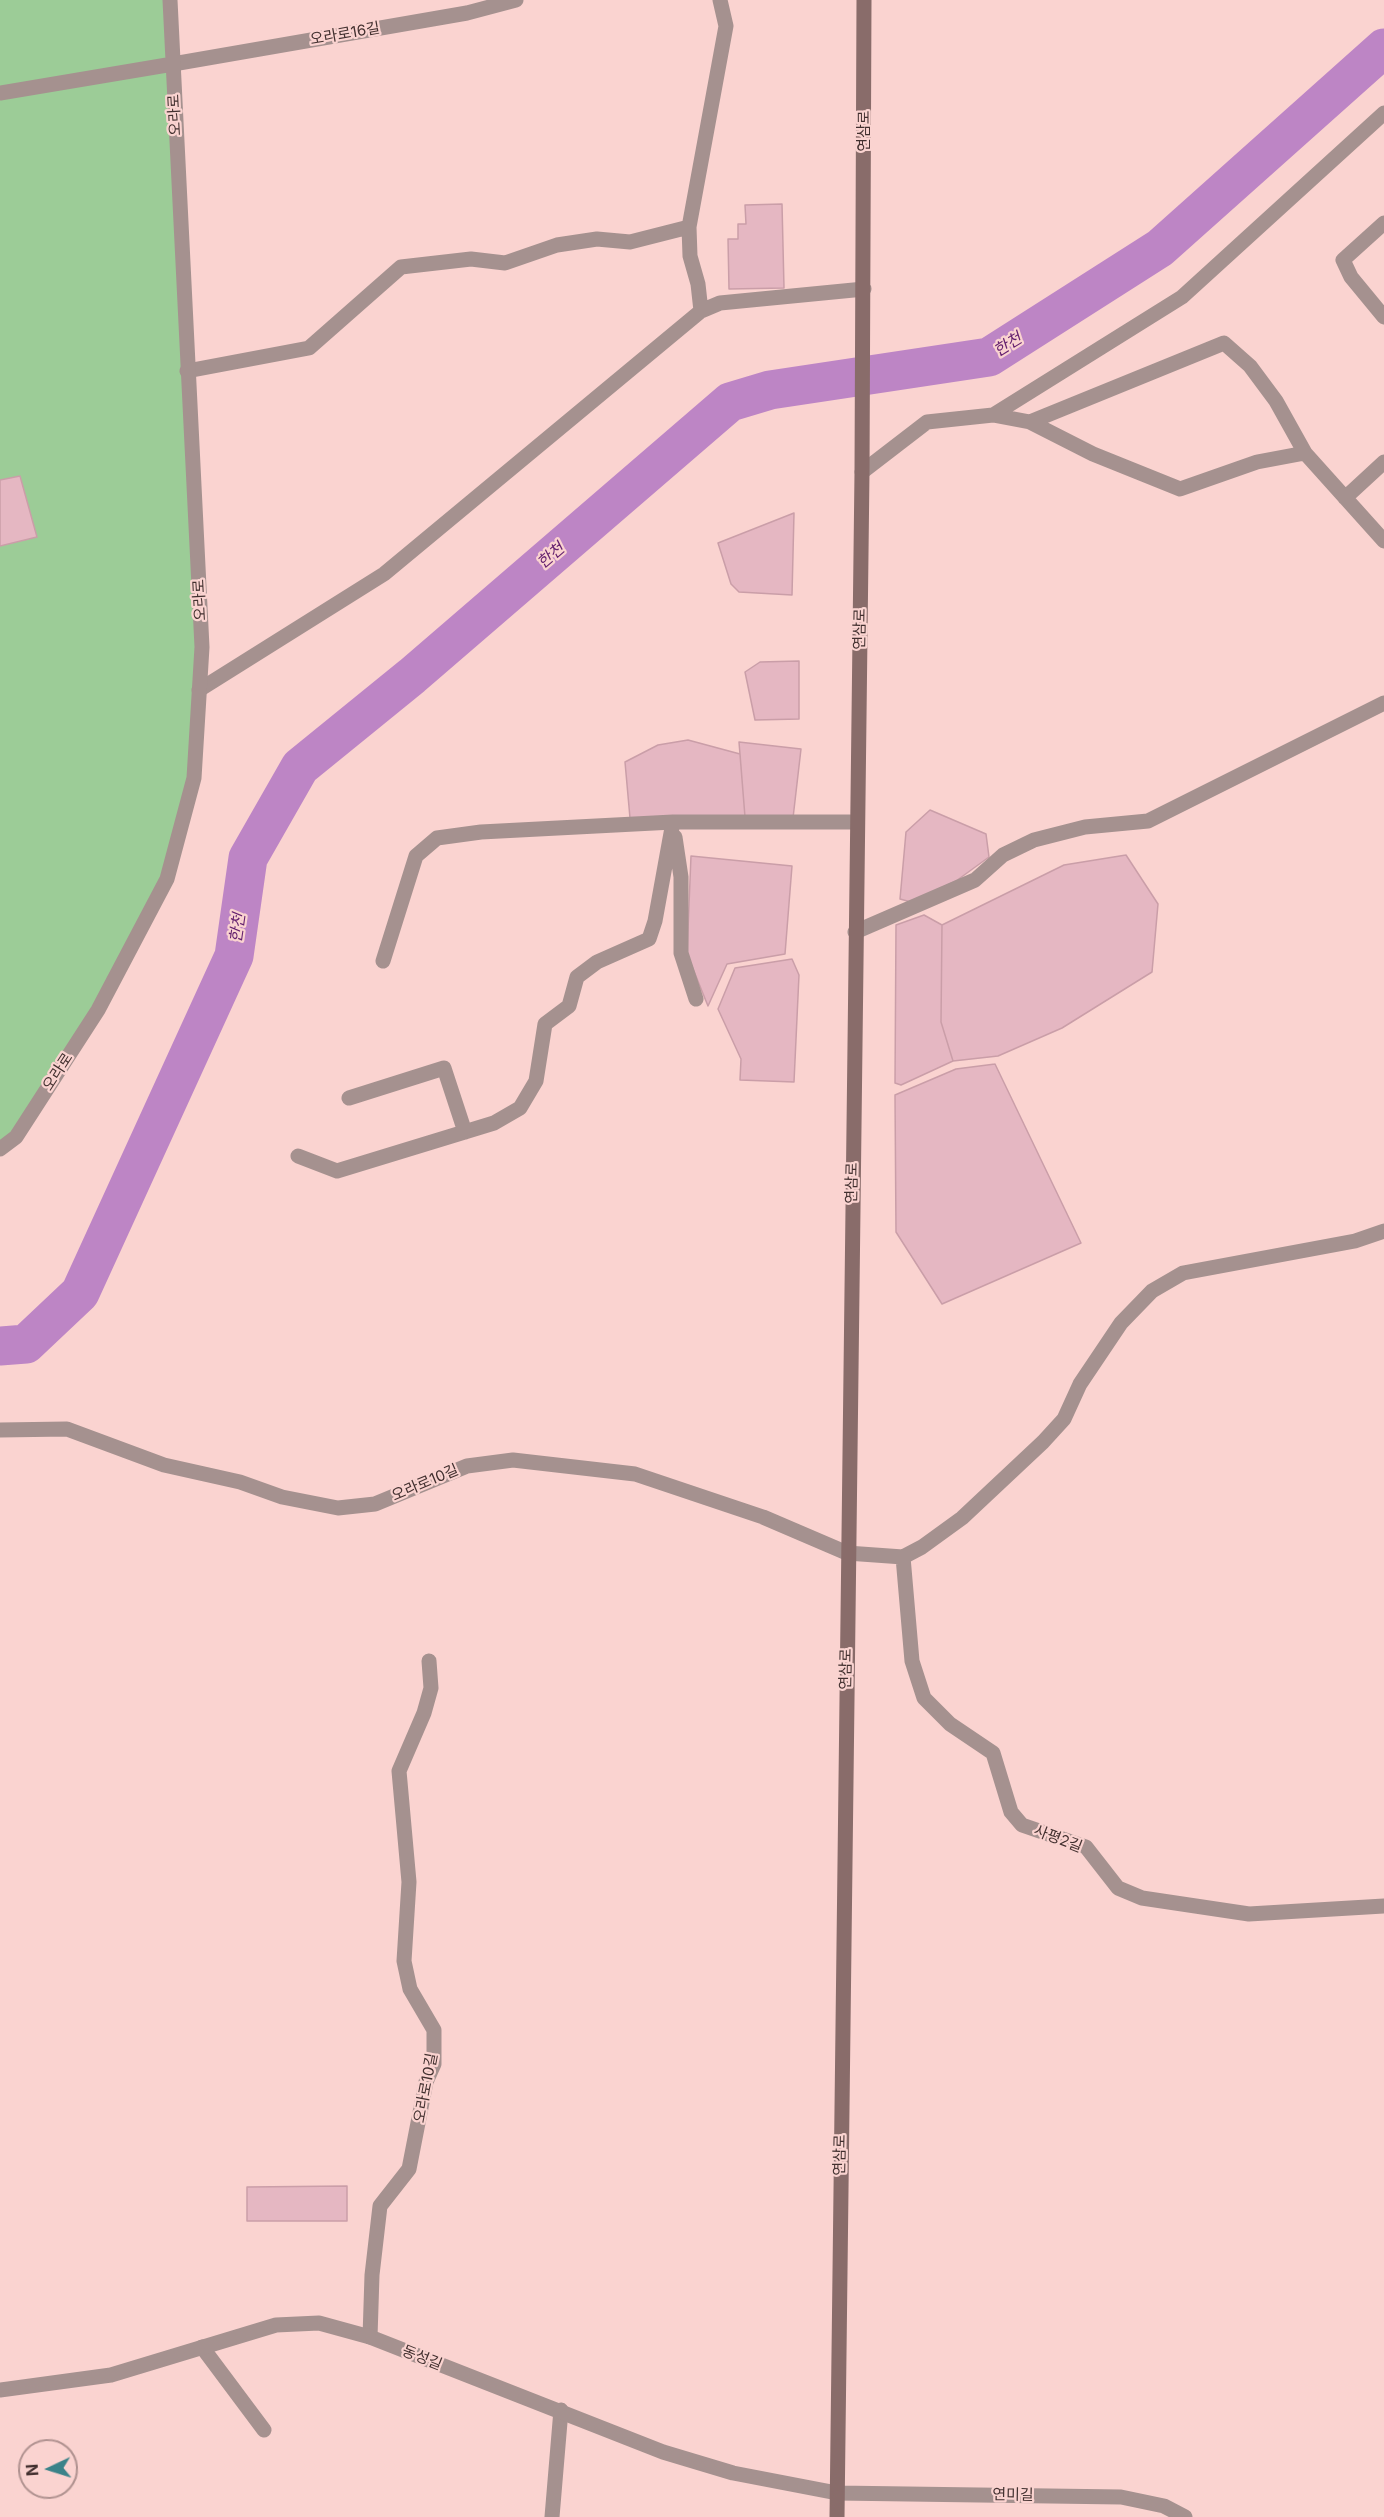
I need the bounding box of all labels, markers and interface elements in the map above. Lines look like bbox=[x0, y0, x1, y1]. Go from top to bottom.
street label: 오라로16길 bbox=[309, 19, 381, 49]
street label: 오라로 bbox=[165, 94, 185, 136]
street label: 연삼로 bbox=[855, 110, 873, 152]
water label: 한천 bbox=[990, 329, 1026, 361]
water label: 한천 bbox=[534, 539, 568, 573]
street label: 오라로 bbox=[190, 579, 210, 621]
street label: 연삼로 bbox=[851, 608, 869, 650]
water label: 한천 bbox=[226, 912, 250, 944]
street label: 오라로 bbox=[39, 1050, 77, 1094]
street label: 연삼로 bbox=[843, 1162, 861, 1204]
street label: 오라로10길 bbox=[389, 1461, 461, 1505]
street label: 연삼로 bbox=[837, 1648, 855, 1690]
street label: 사평2길 bbox=[1031, 1822, 1085, 1856]
street label: 오라로10길 bbox=[410, 2052, 442, 2124]
street label: 연삼로 bbox=[831, 2134, 849, 2176]
street label: 동성길 bbox=[399, 2342, 445, 2374]
north arrow bbox=[18, 2439, 78, 2499]
text: N bbox=[22, 2463, 42, 2477]
street label: 연미길 bbox=[992, 2486, 1034, 2504]

